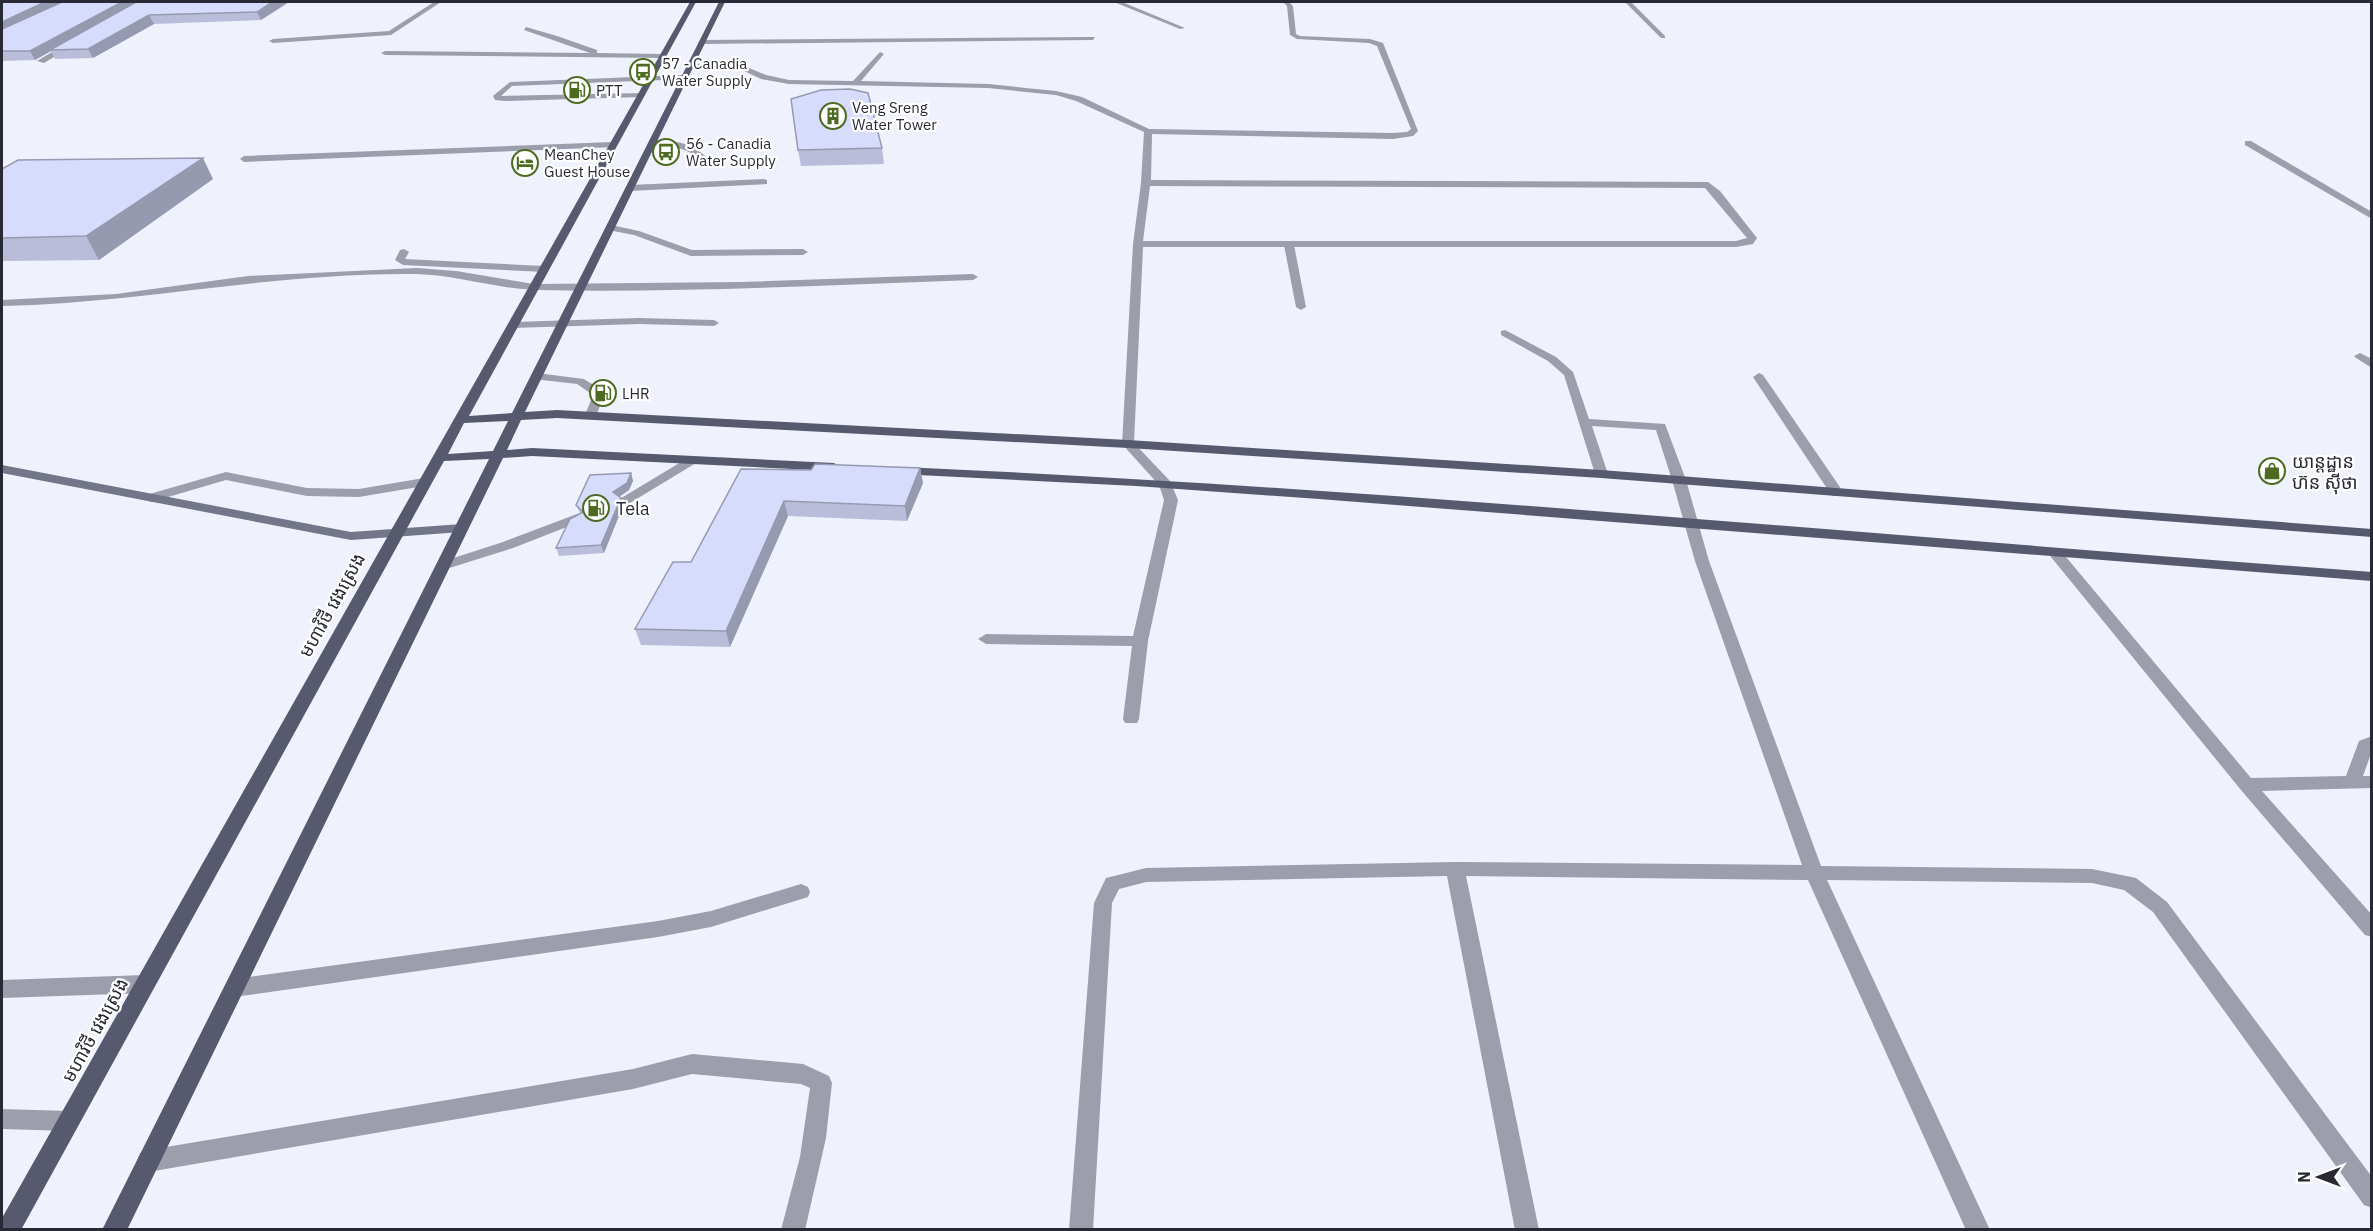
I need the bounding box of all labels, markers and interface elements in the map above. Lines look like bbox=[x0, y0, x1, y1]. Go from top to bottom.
place label: 57 - Canadia Water Supply bbox=[662, 54, 752, 90]
bus stop icon: 57 - Canadia Water Supply bbox=[628, 57, 658, 87]
fuel station icon: PTT bbox=[562, 75, 592, 105]
place label: PTT bbox=[596, 81, 623, 100]
place label: Veng Sreng Water Tower bbox=[852, 98, 937, 134]
building icon: Veng Sreng Water Tower bbox=[818, 101, 848, 131]
place label: 56 - Canadia Water Supply bbox=[686, 134, 776, 170]
bus stop icon: 56 - Canadia Water Supply bbox=[651, 137, 681, 167]
place label: MeanChey Guest House bbox=[544, 145, 630, 181]
hotel icon: MeanChey Guest House bbox=[510, 148, 540, 178]
fuel station icon: LHR bbox=[588, 378, 618, 408]
place label: LHR bbox=[622, 384, 650, 403]
place label: យាន្ដដ្ឋាន ហ៊ន ស៊ីថា bbox=[2292, 450, 2358, 495]
shop icon: យាន្ដដ្ឋាន ហ៊ន ស៊ីថា bbox=[2257, 456, 2287, 486]
fuel station icon: Tela bbox=[581, 493, 611, 523]
place label: Tela bbox=[616, 497, 650, 520]
street label: មហាវិថី វេងស្រេង bbox=[294, 549, 370, 661]
street label: មហាវិថី វេងស្រេង bbox=[57, 974, 133, 1086]
north arrow bbox=[2289, 1147, 2349, 1207]
text: N bbox=[2294, 1171, 2314, 1183]

